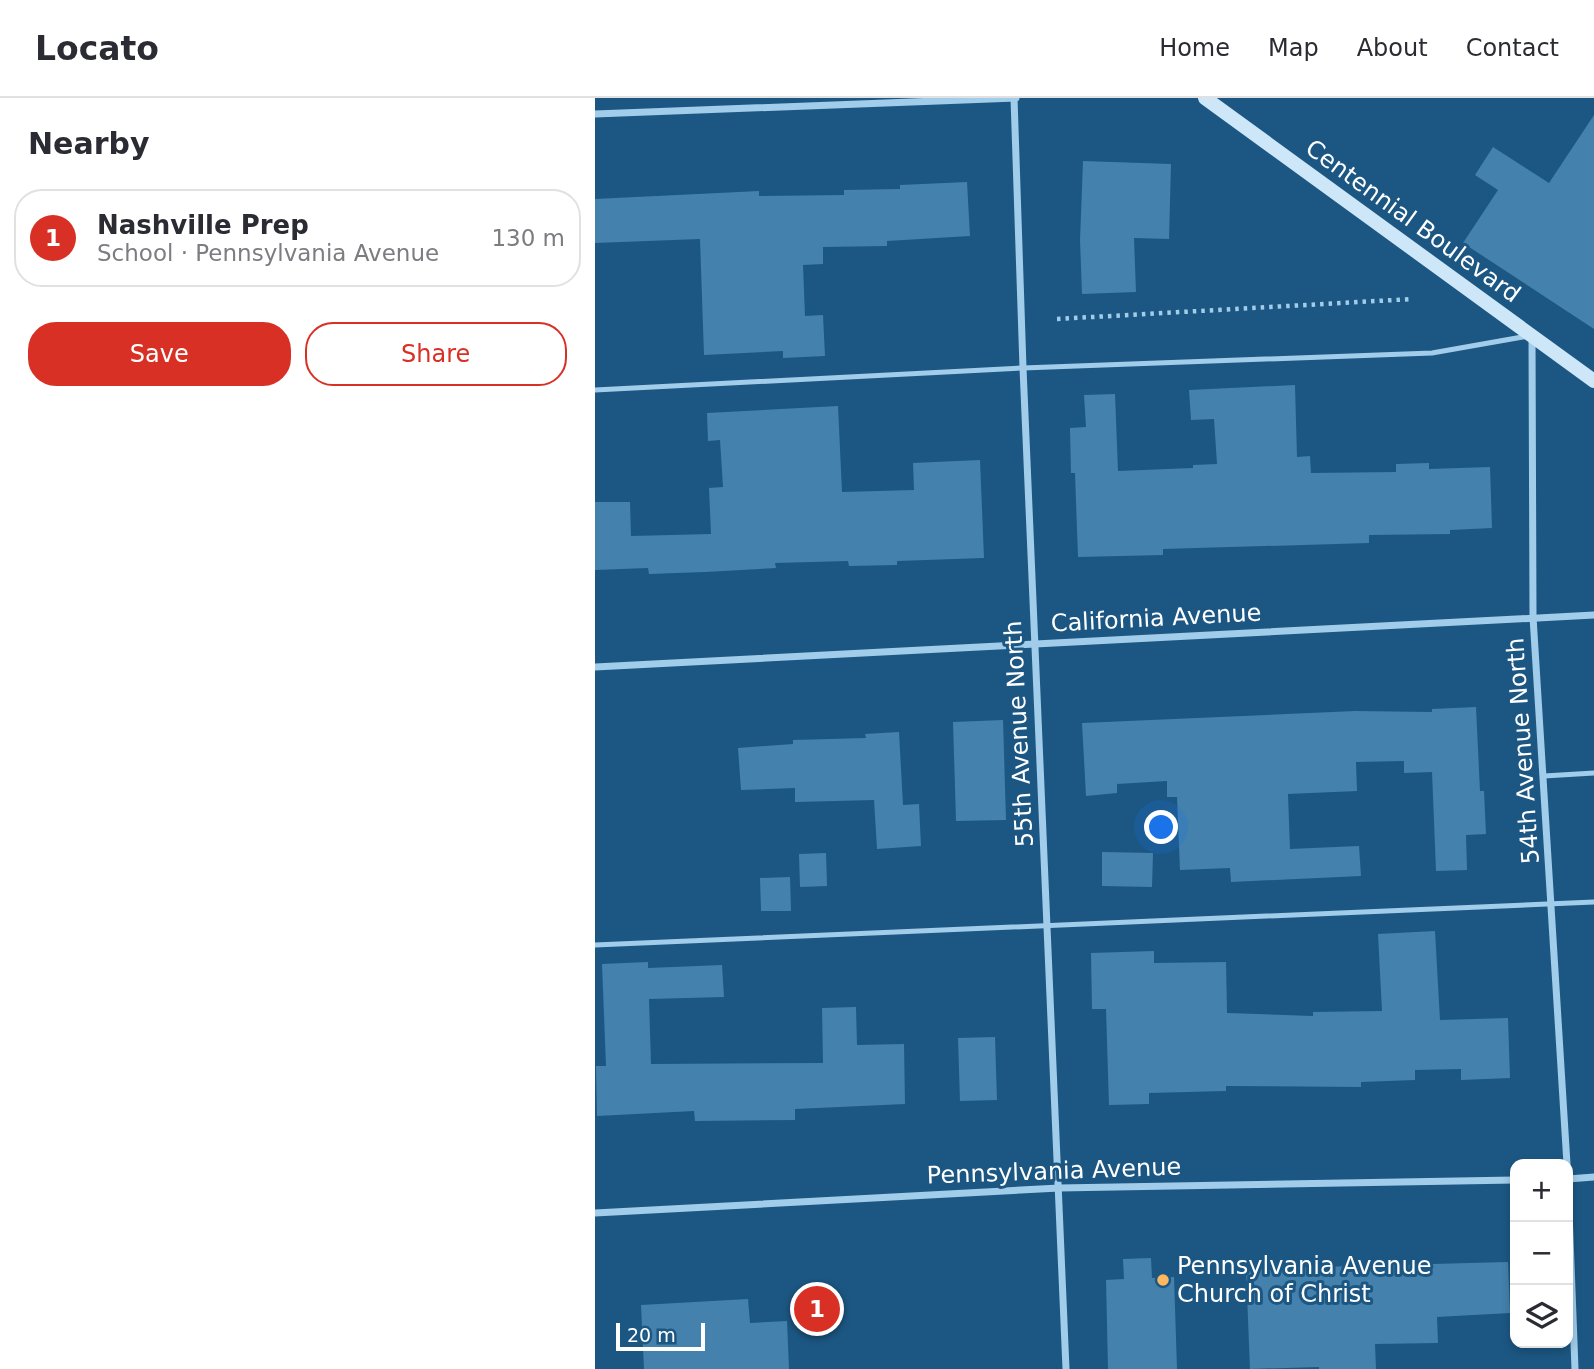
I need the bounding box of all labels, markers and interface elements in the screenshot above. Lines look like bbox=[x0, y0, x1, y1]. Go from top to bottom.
text: Locato bbox=[35, 29, 159, 68]
text: Home bbox=[1159, 34, 1230, 62]
text: Map bbox=[1268, 34, 1319, 62]
text: About bbox=[1357, 34, 1428, 62]
text: Contact bbox=[1466, 34, 1559, 62]
text: Nearby bbox=[28, 126, 150, 161]
street label: Centennial Boulevard bbox=[1300, 134, 1526, 308]
text: Nashville Prep bbox=[97, 210, 309, 240]
text: 1 bbox=[45, 225, 61, 251]
text: 130 m bbox=[491, 225, 565, 251]
text: School · Pennsylvania Avenue bbox=[97, 240, 439, 266]
button: Save bbox=[28, 322, 291, 386]
button: Share bbox=[305, 322, 567, 386]
street label: California Avenue bbox=[1050, 599, 1262, 637]
street label: 55th Avenue North bbox=[999, 620, 1039, 848]
street label: 54th Avenue North bbox=[1501, 637, 1545, 865]
your location bbox=[1144, 810, 1178, 844]
street label: Pennsylvania Avenue bbox=[926, 1153, 1182, 1189]
map controls bbox=[1510, 1159, 1573, 1348]
button: + bbox=[1510, 1159, 1573, 1222]
button: − bbox=[1510, 1222, 1573, 1285]
place label: Pennsylvania Avenue Church of Christ bbox=[1177, 1252, 1431, 1308]
marker: Pennsylvania Avenue Church of Christ bbox=[1155, 1272, 1171, 1288]
pin: 1 bbox=[794, 1283, 840, 1335]
button: layers bbox=[1510, 1285, 1573, 1348]
scale bar bbox=[616, 1320, 705, 1352]
text: 20 m bbox=[627, 1324, 676, 1346]

